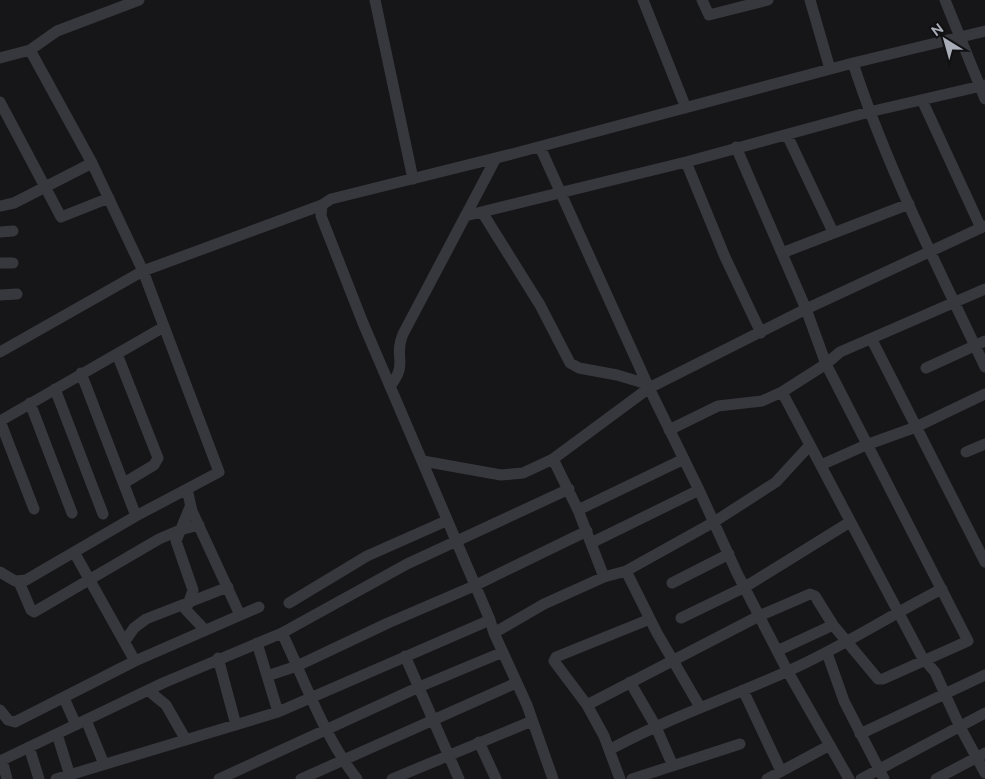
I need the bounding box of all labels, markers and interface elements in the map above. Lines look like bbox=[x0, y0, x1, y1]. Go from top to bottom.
north arrow bbox=[920, 15, 970, 65]
text: N bbox=[928, 20, 946, 39]

